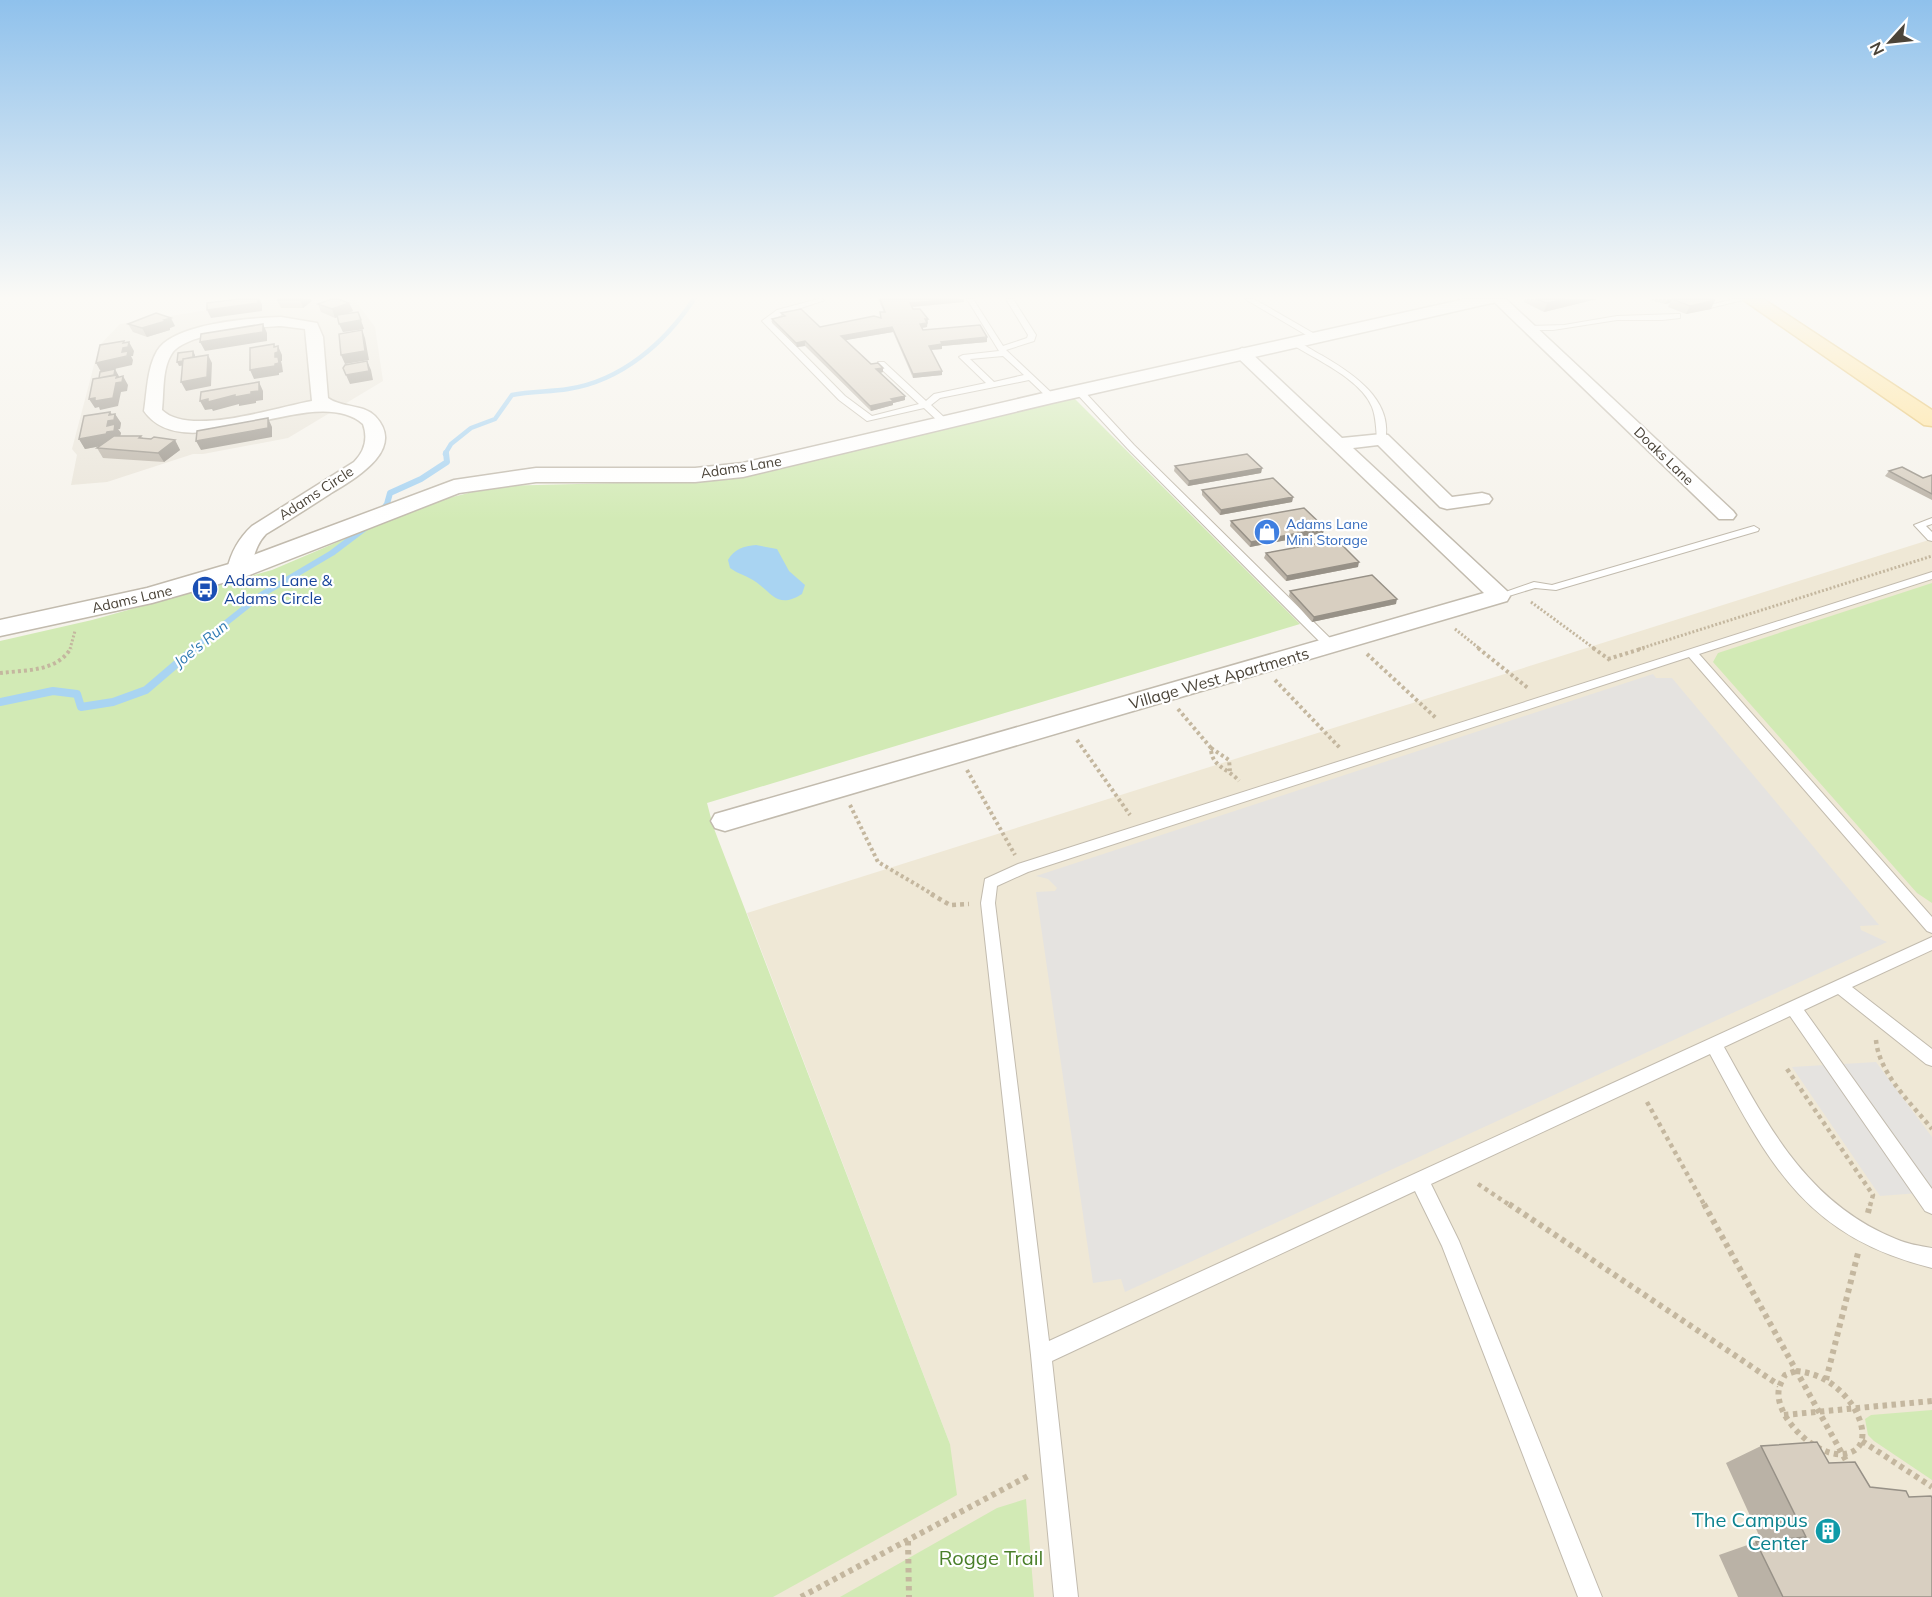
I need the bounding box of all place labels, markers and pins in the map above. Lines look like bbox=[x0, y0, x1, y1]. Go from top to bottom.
place label: Adams Lane Mini Storage bbox=[1286, 515, 1368, 549]
shop icon: Adams Lane Mini Storage bbox=[1252, 517, 1282, 547]
place label: Adams Lane & Adams Circle bbox=[224, 570, 333, 608]
bus stop icon: Adams Lane & Adams Circle bbox=[190, 574, 220, 604]
place label: The Campus Center bbox=[1692, 1507, 1809, 1555]
building icon: The Campus Center bbox=[1813, 1516, 1843, 1546]

